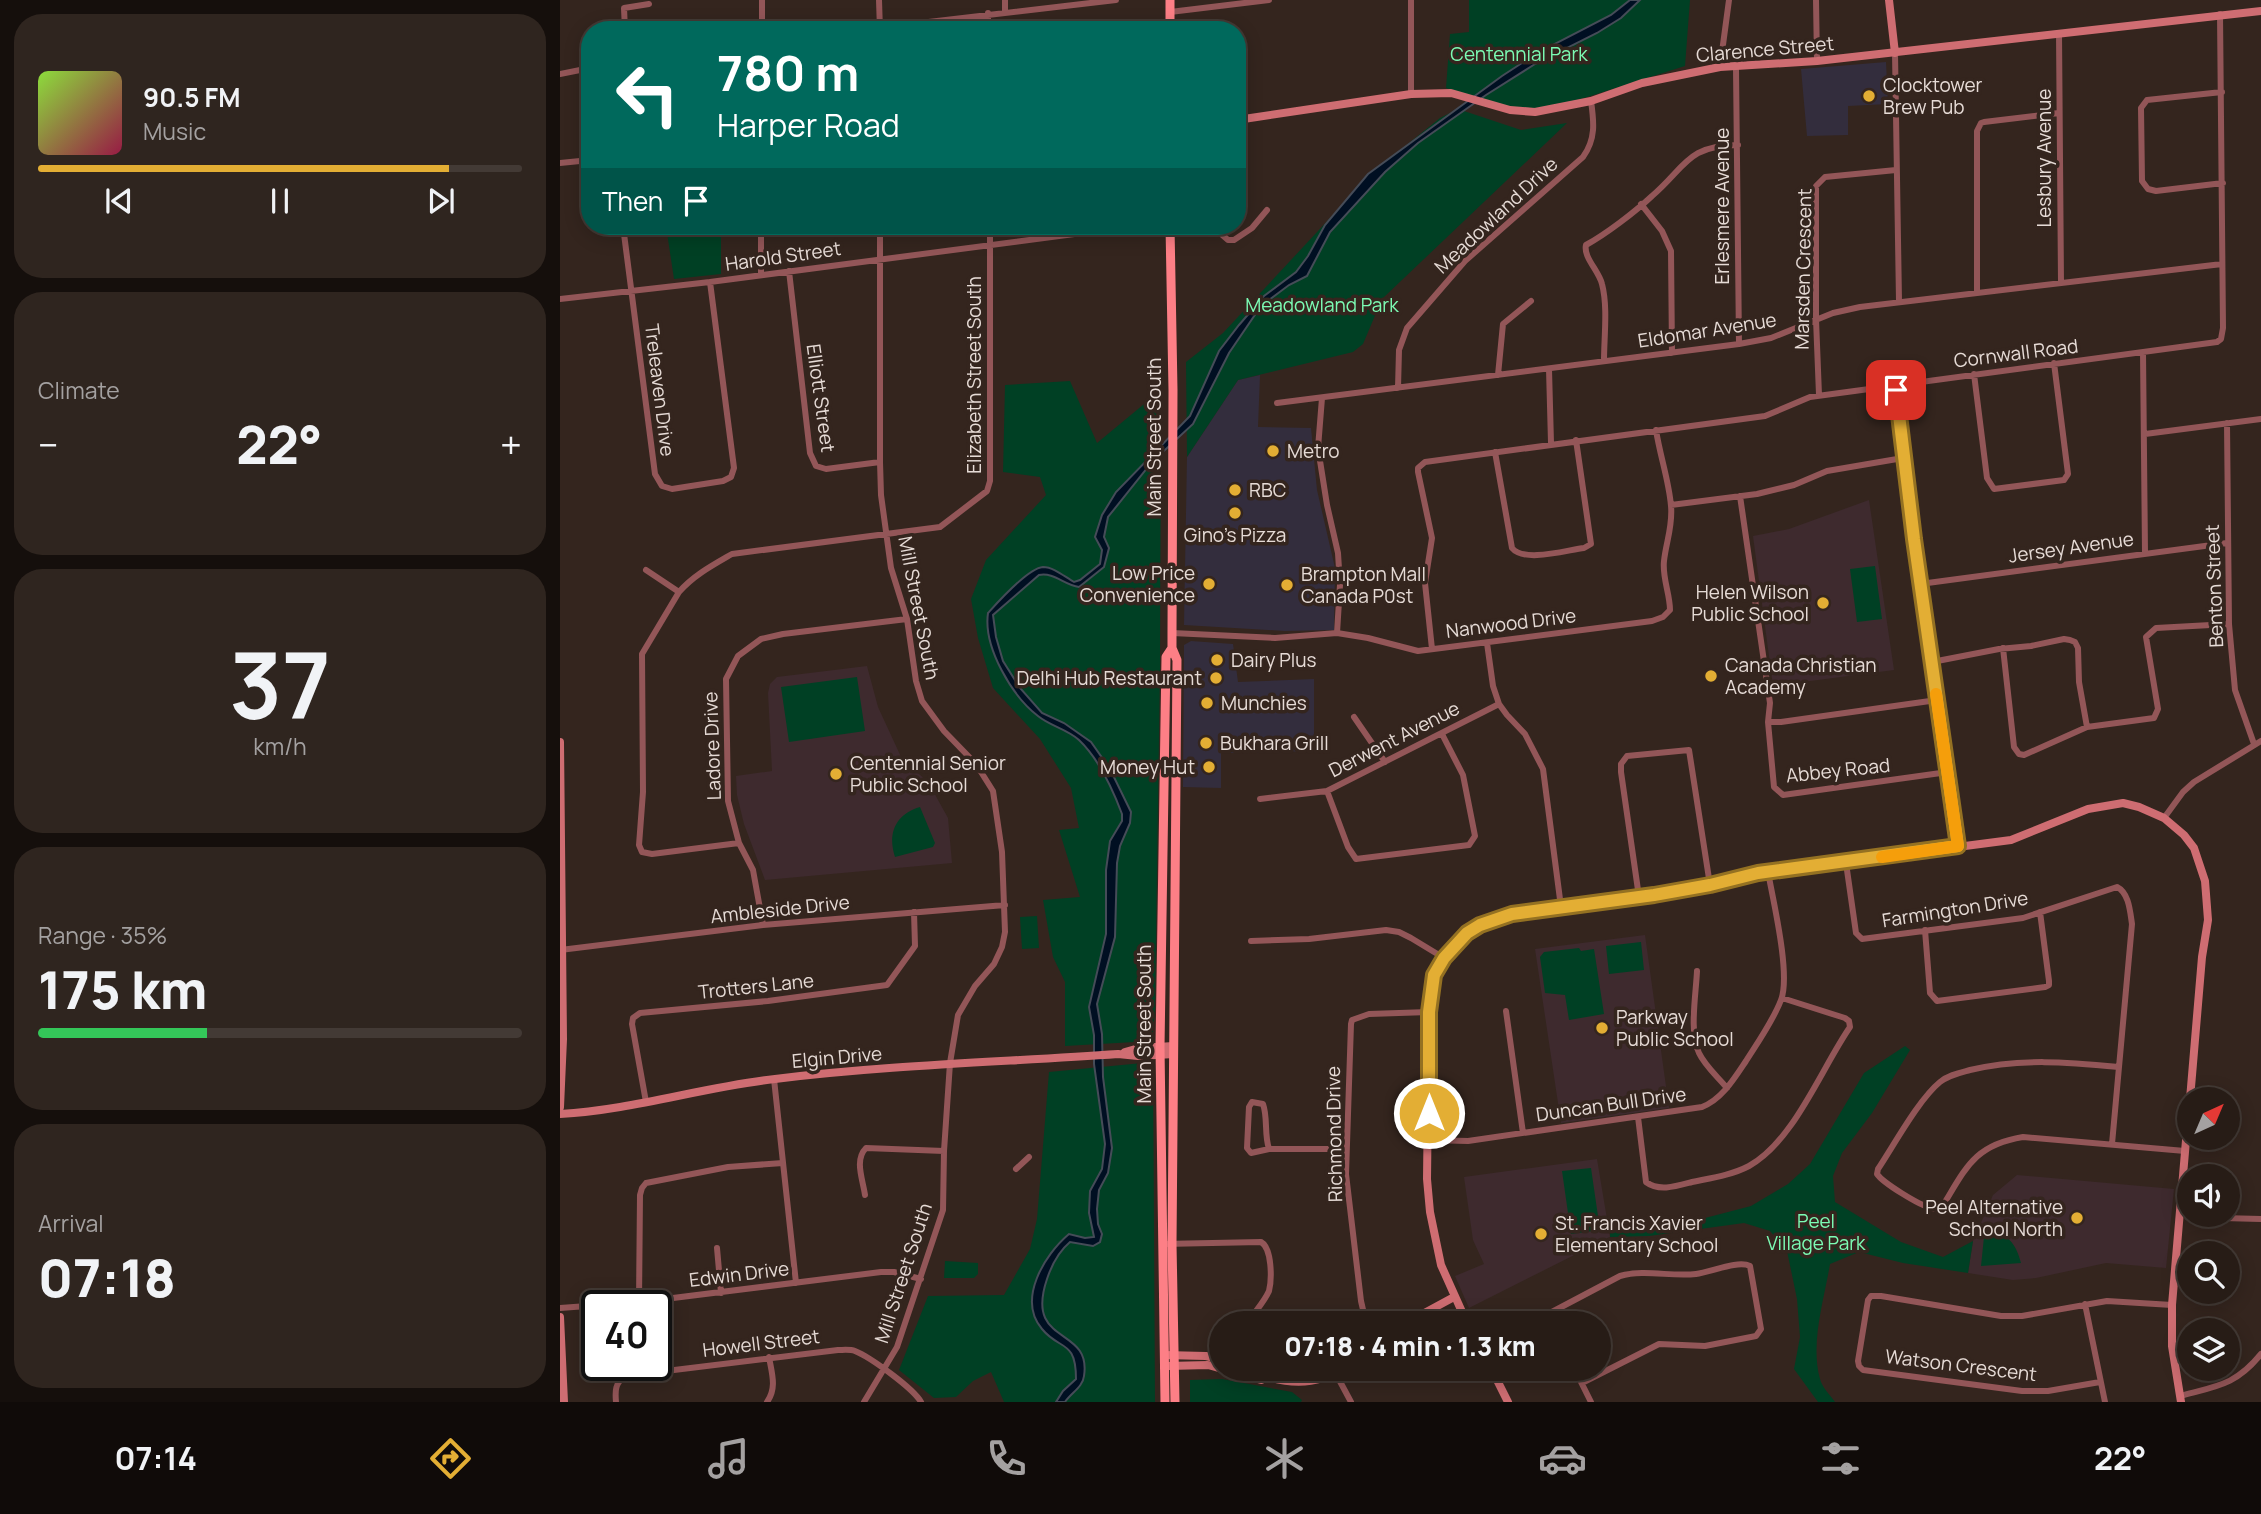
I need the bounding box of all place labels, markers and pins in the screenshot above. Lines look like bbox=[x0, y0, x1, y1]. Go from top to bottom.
place label: Clocktower Brew Pub bbox=[1883, 72, 1983, 120]
marker: Clocktower Brew Pub bbox=[1861, 88, 1877, 104]
pin bbox=[1866, 360, 1926, 420]
place label: Metro bbox=[1287, 438, 1340, 464]
marker: Metro bbox=[1265, 443, 1281, 459]
place label: RBC bbox=[1249, 477, 1286, 503]
marker: RBC bbox=[1227, 482, 1243, 498]
marker: Gino's Pizza bbox=[1227, 505, 1243, 521]
place label: Gino's Pizza bbox=[1184, 522, 1286, 548]
place label: Low Price Convenience bbox=[1080, 560, 1195, 608]
place label: Brampton Mall Canada P0st bbox=[1301, 561, 1426, 609]
marker: Low Price Convenience bbox=[1201, 576, 1217, 592]
marker: Brampton Mall Canada P0st bbox=[1279, 577, 1295, 593]
place label: Helen Wilson Public School bbox=[1691, 579, 1809, 627]
marker: Helen Wilson Public School bbox=[1815, 595, 1831, 611]
place label: Dairy Plus bbox=[1231, 647, 1316, 673]
marker: Dairy Plus bbox=[1209, 652, 1225, 668]
place label: Canada Christian Academy bbox=[1725, 652, 1877, 700]
place label: Delhi Hub Restaurant bbox=[1016, 665, 1202, 691]
marker: Canada Christian Academy bbox=[1703, 668, 1719, 684]
marker: Delhi Hub Restaurant bbox=[1208, 670, 1224, 686]
place label: Munchies bbox=[1221, 690, 1307, 716]
marker: Munchies bbox=[1199, 695, 1215, 711]
place label: Bukhara Grill bbox=[1220, 730, 1329, 756]
marker: Bukhara Grill bbox=[1198, 735, 1214, 751]
place label: Centennial Senior Public School bbox=[850, 750, 1006, 798]
place label: Money Hut bbox=[1100, 754, 1195, 780]
marker: Money Hut bbox=[1201, 759, 1217, 775]
marker: Centennial Senior Public School bbox=[828, 766, 844, 782]
place label: Parkway Public School bbox=[1616, 1004, 1734, 1052]
marker: Parkway Public School bbox=[1594, 1020, 1610, 1036]
place label: Peel Alternative School North bbox=[1925, 1194, 2063, 1242]
place label: St. Francis Xavier Elementary School bbox=[1555, 1210, 1718, 1258]
marker: Peel Alternative School North bbox=[2069, 1210, 2085, 1226]
marker: St. Francis Xavier Elementary School bbox=[1533, 1226, 1549, 1242]

